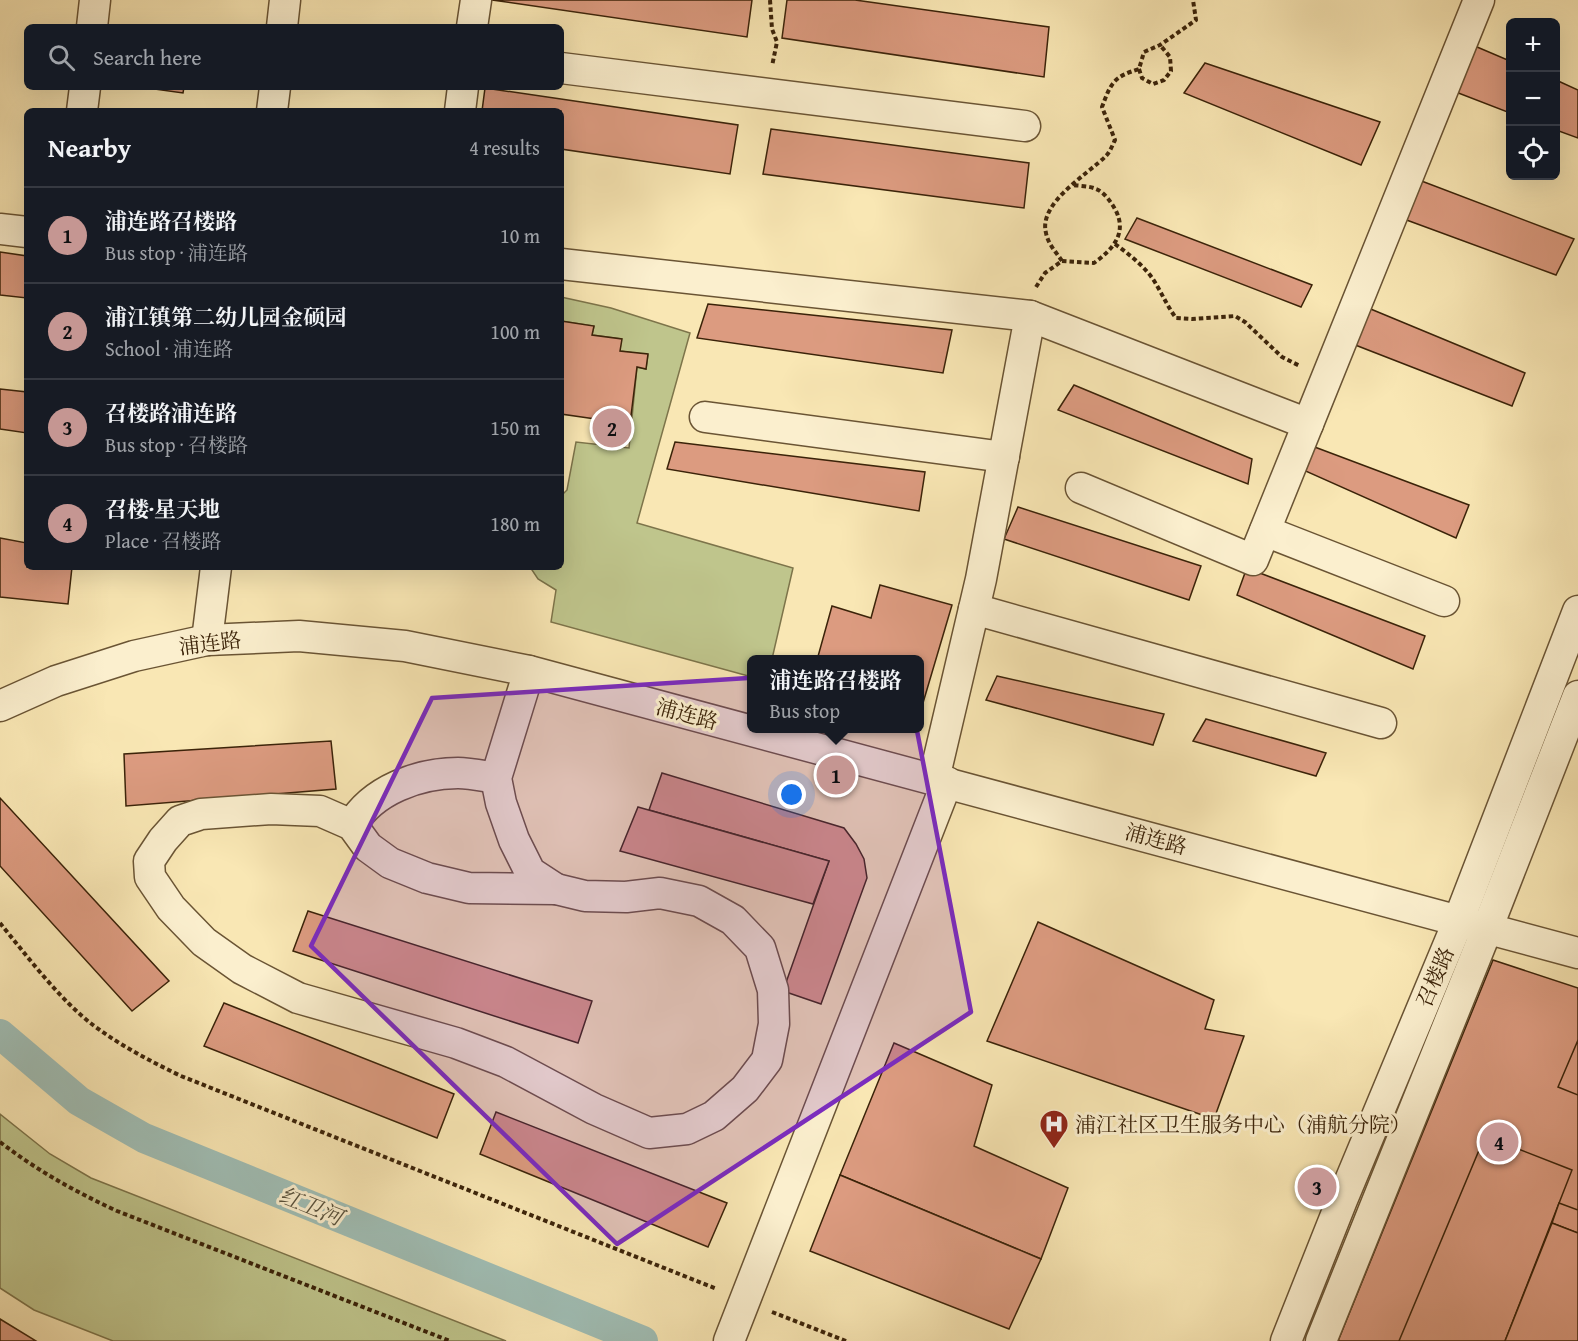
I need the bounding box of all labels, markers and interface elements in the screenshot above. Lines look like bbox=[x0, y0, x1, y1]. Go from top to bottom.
map controls bbox=[1506, 18, 1560, 180]
button: + bbox=[1506, 18, 1560, 72]
search box bbox=[24, 24, 564, 90]
icon: search bbox=[45, 41, 78, 74]
text: Search here bbox=[93, 41, 202, 73]
button: − bbox=[1506, 72, 1560, 126]
button: locate bbox=[1506, 126, 1560, 180]
text: Nearby bbox=[48, 128, 131, 167]
text: 4 results bbox=[469, 133, 540, 162]
text: 浦连路召楼路 bbox=[105, 205, 237, 237]
text: 1 bbox=[62, 221, 73, 250]
text: 10 m bbox=[500, 221, 540, 250]
text: Bus stop · 浦连路 bbox=[105, 238, 248, 267]
text: 浦江镇第二幼儿园金硕园 bbox=[105, 301, 347, 333]
text: 2 bbox=[62, 317, 73, 346]
text: 100 m bbox=[490, 317, 540, 346]
text: School · 浦连路 bbox=[105, 334, 233, 363]
text: 召楼路浦连路 bbox=[105, 397, 237, 429]
pin: 2 bbox=[592, 406, 632, 450]
text: 3 bbox=[62, 413, 73, 442]
text: 150 m bbox=[490, 413, 540, 442]
text: Bus stop · 召楼路 bbox=[105, 430, 248, 459]
text: 召楼·星天地 bbox=[105, 493, 220, 525]
text: 4 bbox=[62, 509, 73, 538]
text: 180 m bbox=[490, 509, 540, 538]
text: Place · 召楼路 bbox=[105, 526, 221, 555]
street label: 浦连路 bbox=[177, 624, 243, 662]
popup bbox=[747, 655, 924, 733]
text: 浦连路召楼路 bbox=[769, 664, 902, 696]
street label: 浦连路 bbox=[653, 691, 721, 737]
text: Bus stop bbox=[769, 696, 840, 725]
pin: 1 bbox=[816, 752, 856, 798]
your location bbox=[777, 780, 806, 809]
street label: 浦连路 bbox=[1122, 816, 1190, 862]
street label: 召楼路 bbox=[1408, 942, 1462, 1012]
hospital icon: 浦江社区卫生服务中心（浦航分院） bbox=[1038, 1108, 1070, 1150]
place label: 浦江社区卫生服务中心（浦航分院） bbox=[1075, 1109, 1411, 1140]
pin: 4 bbox=[1480, 1120, 1518, 1164]
pin: 3 bbox=[1298, 1164, 1336, 1210]
water label: 红卫河 bbox=[274, 1179, 351, 1235]

